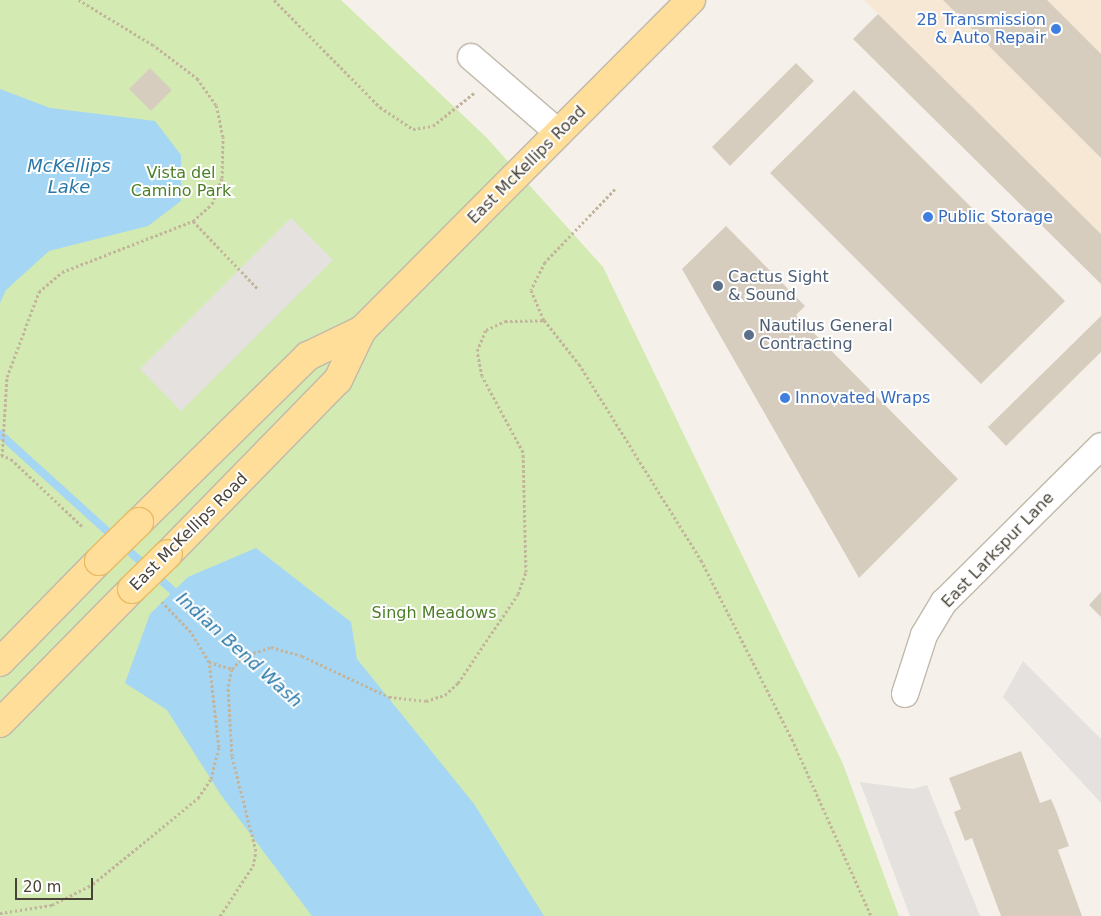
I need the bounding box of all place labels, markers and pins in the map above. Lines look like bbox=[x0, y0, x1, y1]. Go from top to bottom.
place label: 2B Transmission & Auto Repair bbox=[916, 10, 1046, 48]
marker: 2B Transmission & Auto Repair bbox=[1050, 23, 1062, 35]
place label: Public Storage bbox=[938, 207, 1053, 227]
marker: Public Storage bbox=[922, 211, 934, 223]
place label: Cactus Sight & Sound bbox=[728, 267, 829, 305]
marker: Cactus Sight & Sound bbox=[712, 280, 724, 292]
place label: Nautilus General Contracting bbox=[759, 316, 893, 354]
marker: Nautilus General Contracting bbox=[743, 329, 755, 341]
place label: Innovated Wraps bbox=[795, 388, 930, 408]
marker: Innovated Wraps bbox=[779, 392, 791, 404]

